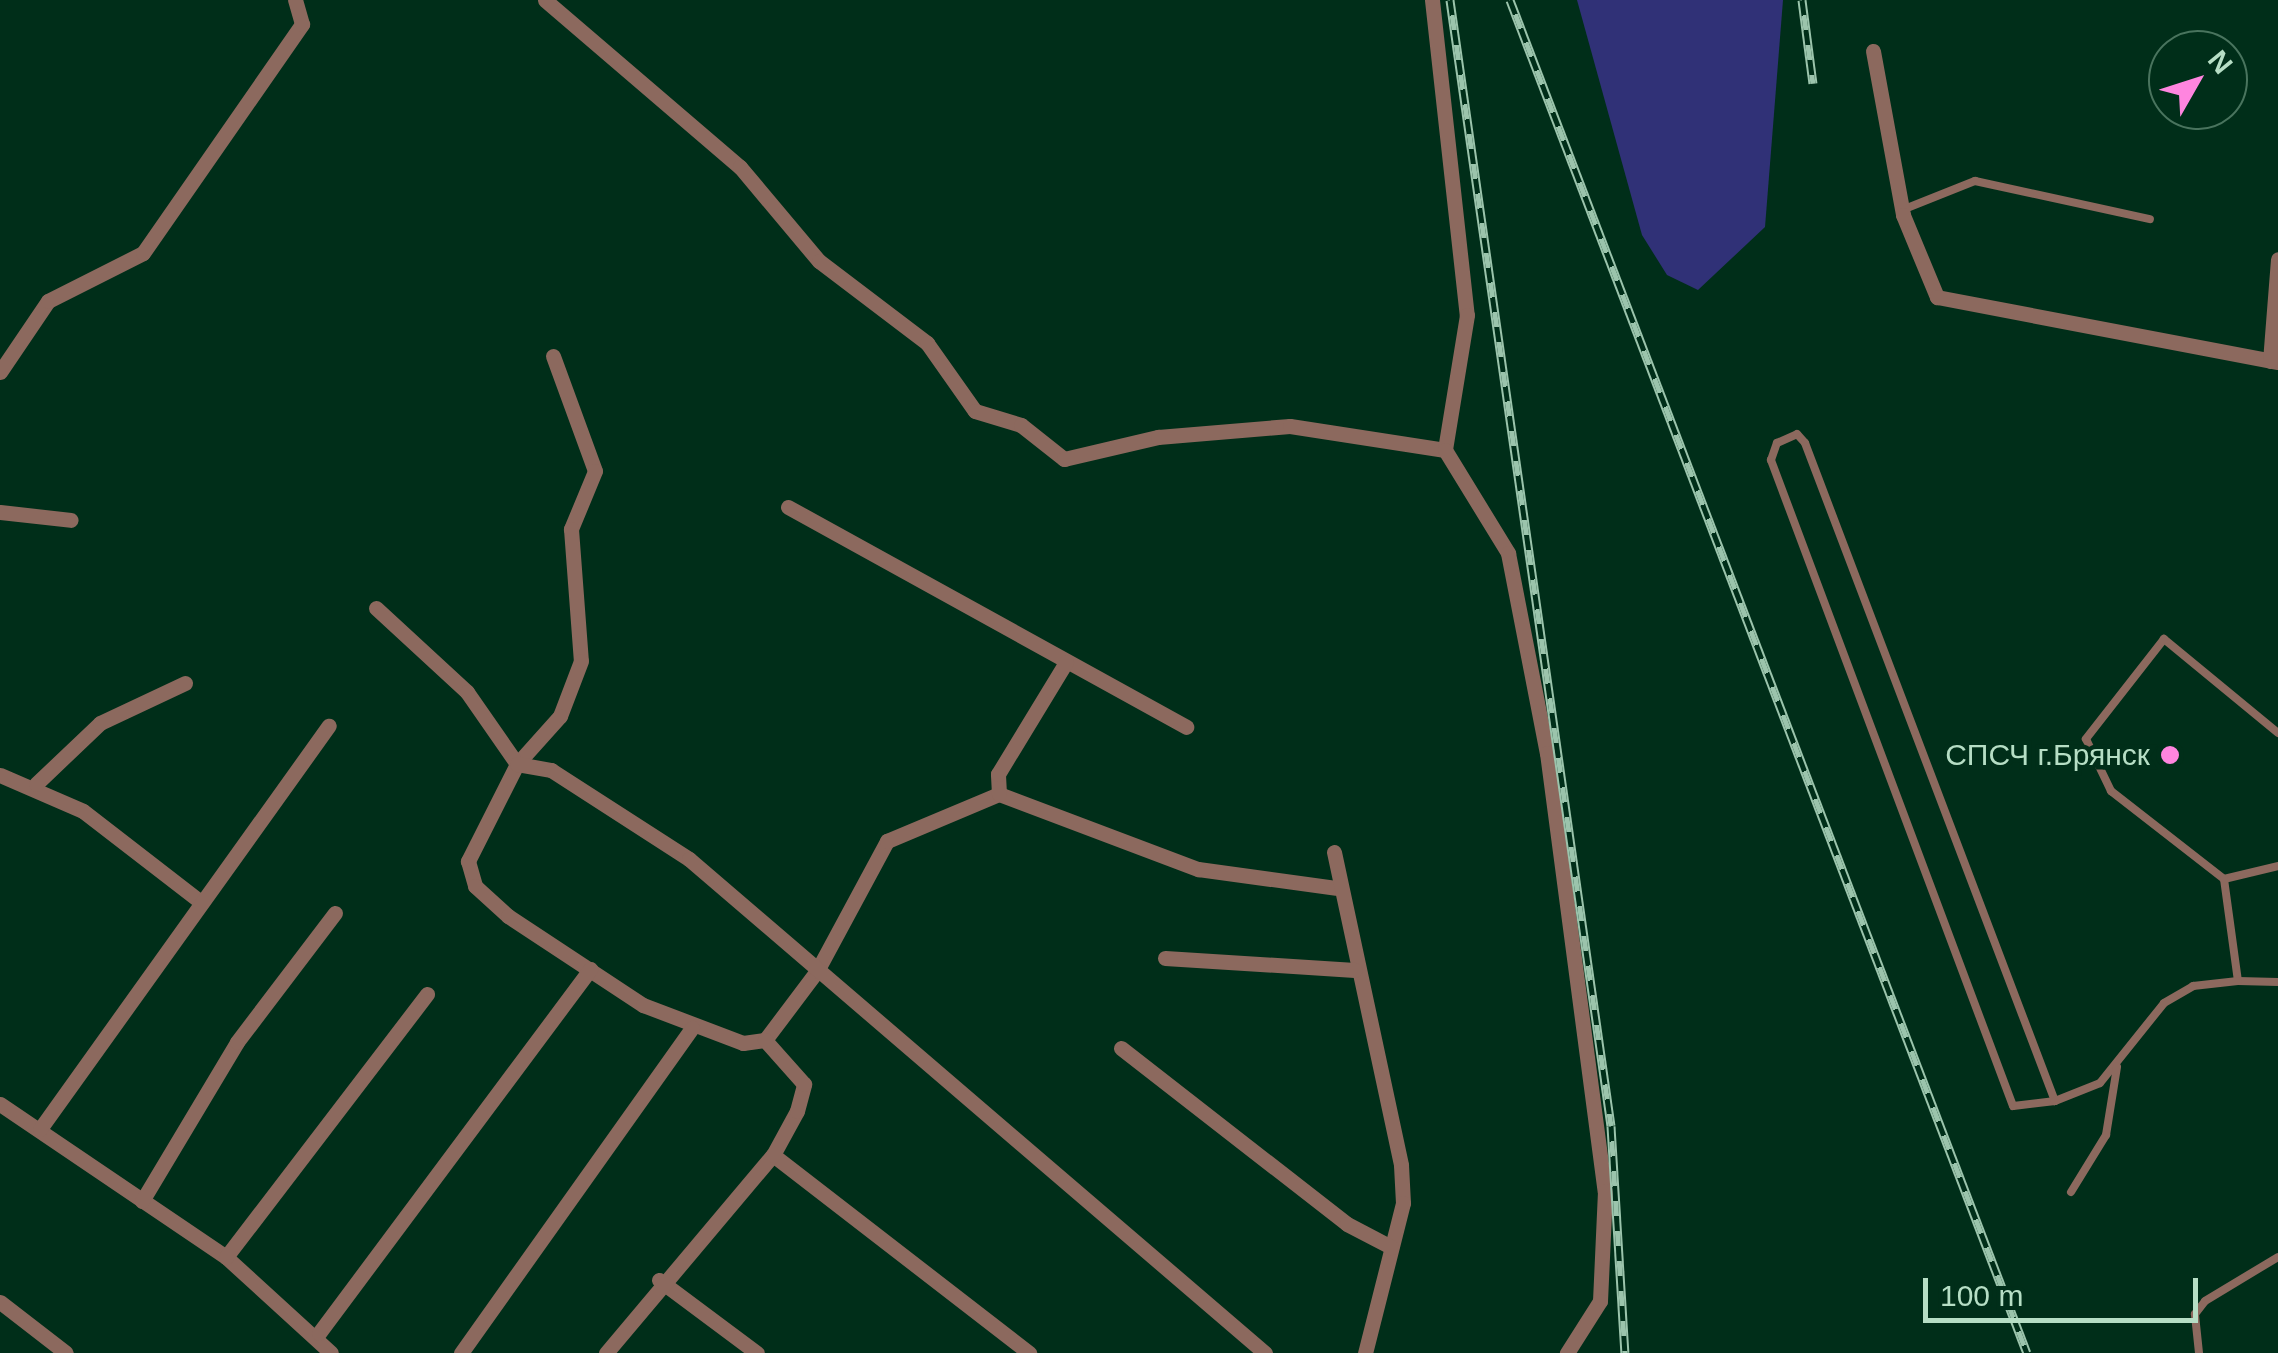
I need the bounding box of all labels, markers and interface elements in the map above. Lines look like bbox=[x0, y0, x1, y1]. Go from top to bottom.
north arrow bbox=[2148, 30, 2248, 130]
text: N bbox=[2202, 44, 2239, 80]
place label: СПСЧ г.Брянск bbox=[1945, 737, 2150, 773]
marker: СПСЧ г.Брянск bbox=[2159, 744, 2181, 766]
scale bar bbox=[1928, 1258, 2203, 1320]
text: 100 m bbox=[1940, 1279, 2023, 1312]

